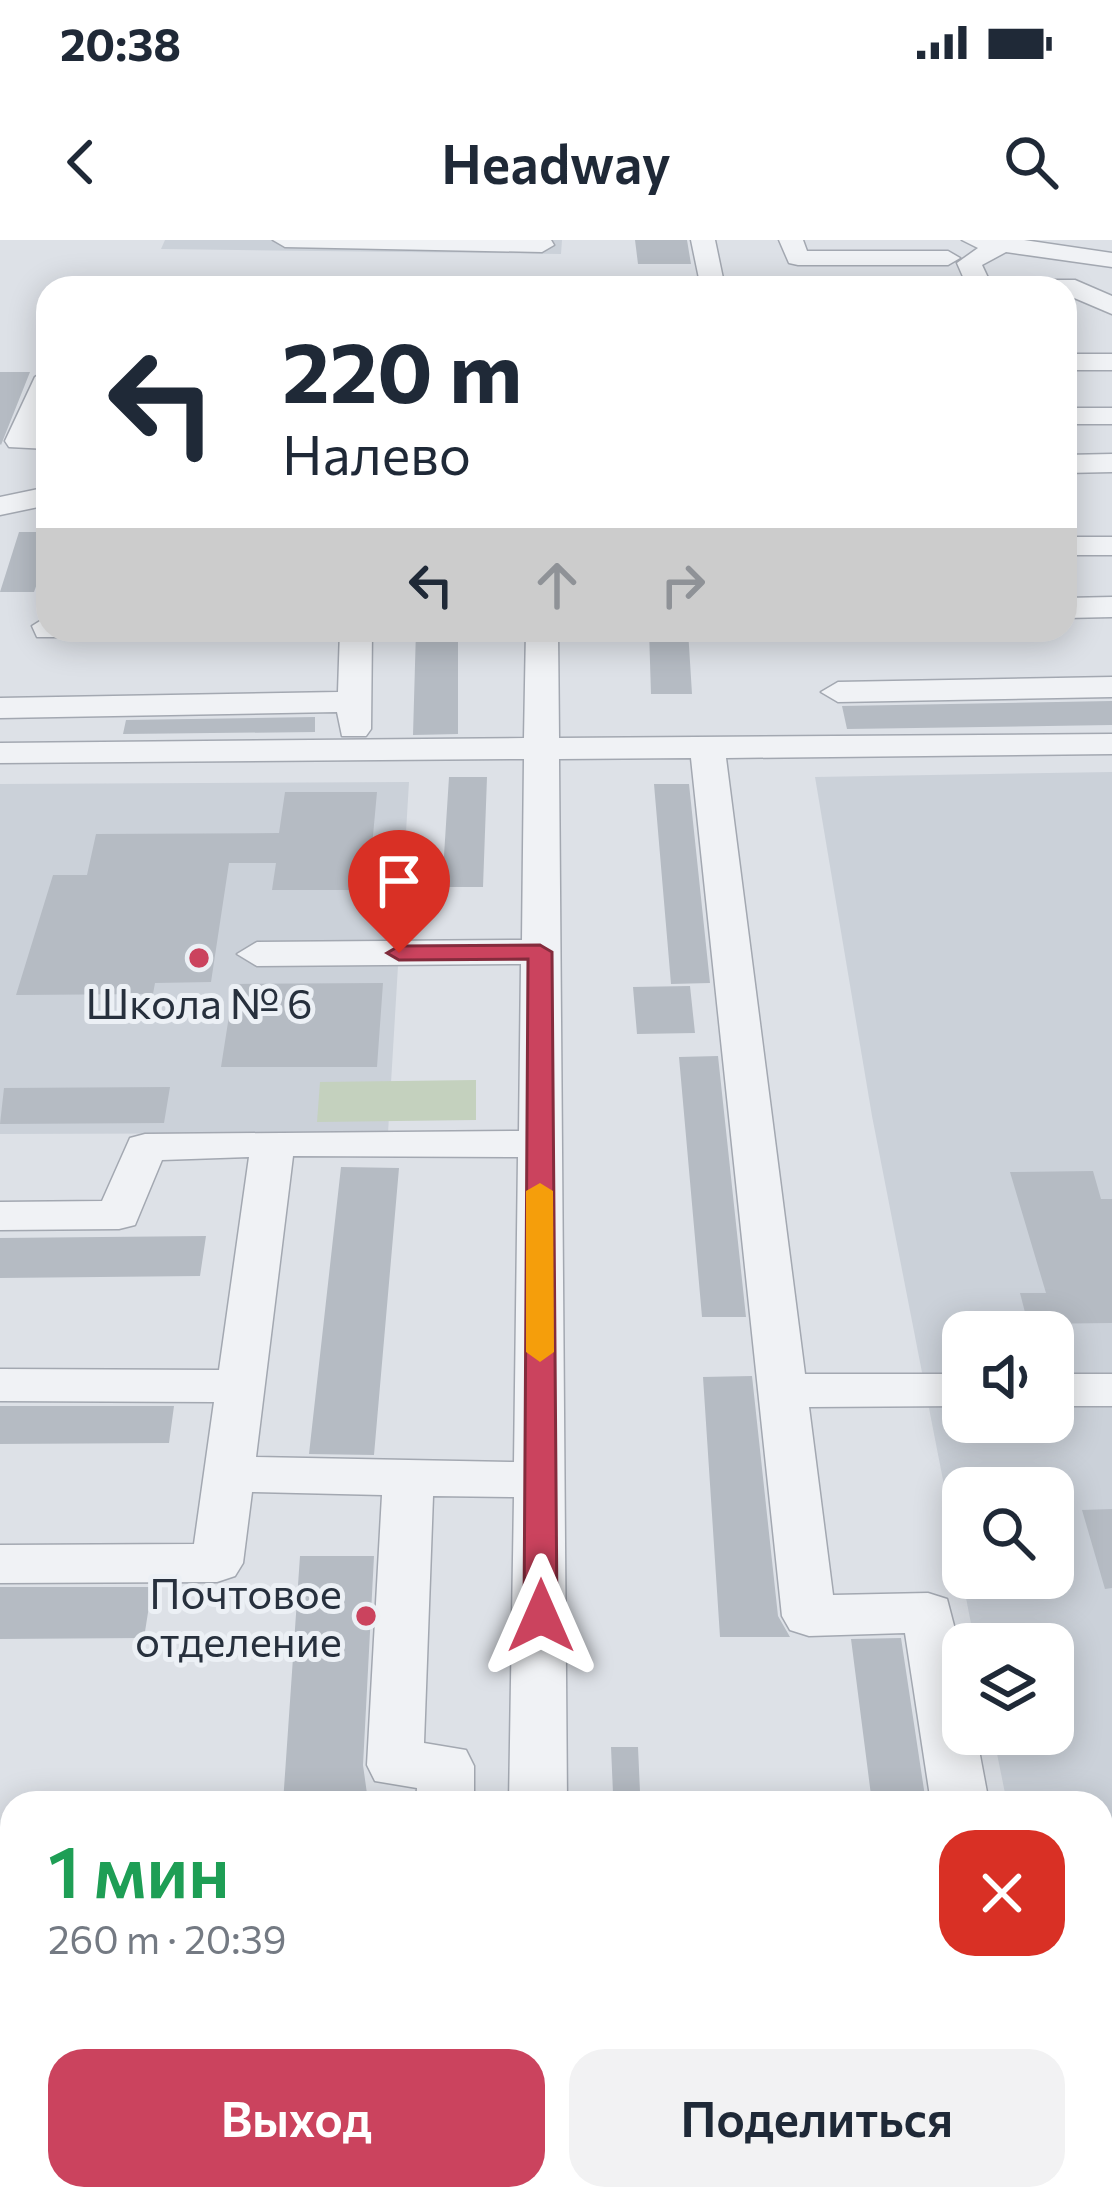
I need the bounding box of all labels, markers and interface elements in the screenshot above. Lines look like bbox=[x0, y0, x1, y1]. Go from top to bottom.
text: 20:38 bbox=[60, 15, 181, 70]
icon: back bbox=[48, 129, 114, 195]
text: Headway bbox=[441, 129, 671, 195]
icon: search bbox=[998, 129, 1064, 195]
text: 220 m bbox=[282, 318, 522, 420]
icon: left bbox=[84, 324, 240, 480]
text: Налево bbox=[282, 420, 471, 486]
icon: left bbox=[398, 552, 464, 618]
icon: ahead bbox=[524, 552, 590, 618]
icon: right bbox=[650, 552, 716, 618]
pin bbox=[348, 830, 450, 953]
icon: arrive bbox=[366, 848, 432, 914]
marker: Школа № 6 bbox=[186, 945, 212, 971]
place label: Школа № 6 bbox=[85, 976, 313, 1028]
map controls bbox=[942, 1311, 1074, 1755]
button: sound bbox=[942, 1311, 1074, 1443]
button: search bbox=[942, 1467, 1074, 1599]
position arrow bbox=[478, 1553, 604, 1679]
place label: Почтовое отделение bbox=[135, 1566, 342, 1666]
marker: Почтовое отделение bbox=[353, 1603, 379, 1629]
button: layers bbox=[942, 1623, 1074, 1755]
text: 1 мин bbox=[48, 1825, 230, 1913]
button: close bbox=[939, 1830, 1065, 1956]
text: 260 m · 20:39 bbox=[48, 1914, 286, 1962]
button: Выход bbox=[48, 2049, 545, 2187]
button: Поделиться bbox=[569, 2049, 1065, 2187]

